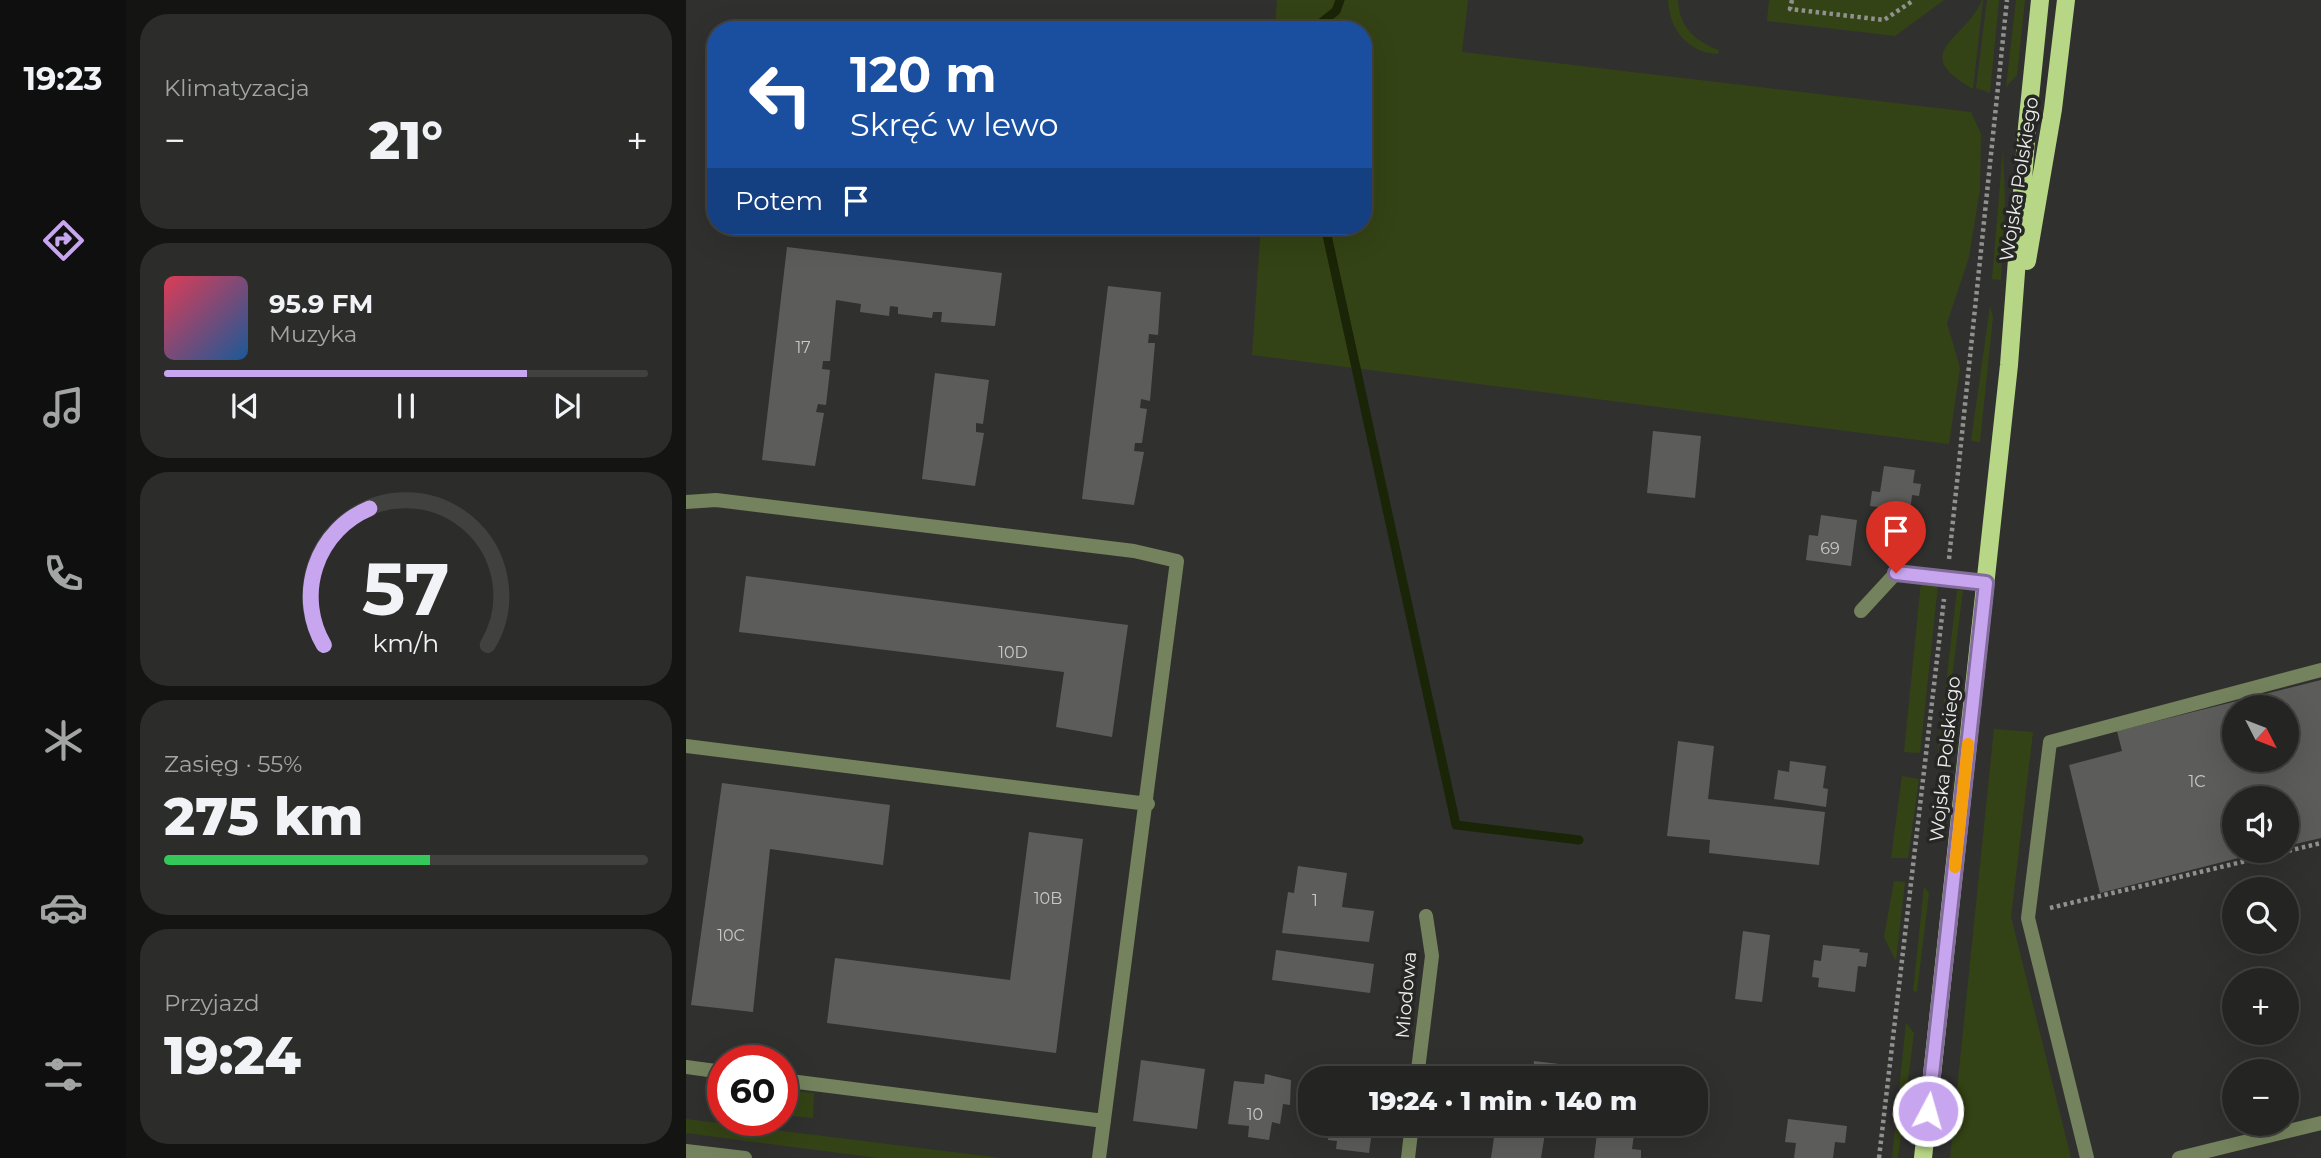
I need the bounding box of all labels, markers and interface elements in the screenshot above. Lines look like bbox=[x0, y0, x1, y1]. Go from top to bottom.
text: 120 m bbox=[850, 45, 997, 104]
icon: left bbox=[735, 49, 826, 140]
text: 19:23 bbox=[23, 59, 103, 98]
text: Klimatyzacja bbox=[164, 74, 310, 102]
street label: Wojska Polskiego bbox=[1995, 95, 2043, 263]
text: Skręć w lewo bbox=[850, 105, 1059, 144]
text: 21° bbox=[369, 109, 443, 172]
text: − bbox=[164, 117, 186, 164]
text: + bbox=[626, 117, 648, 164]
icon: arrive bbox=[837, 182, 875, 220]
text: Potem bbox=[735, 185, 823, 217]
icon: directions bbox=[39, 216, 88, 265]
text: 95.9 FM bbox=[269, 288, 373, 320]
text: Muzyka bbox=[269, 320, 357, 348]
house number: 17 bbox=[795, 338, 811, 357]
icon: music bbox=[39, 383, 88, 432]
icon: previous bbox=[226, 387, 264, 425]
icon: pause bbox=[387, 387, 425, 425]
icon: next bbox=[548, 387, 586, 425]
pin bbox=[1866, 501, 1926, 573]
icon: arrive bbox=[1877, 512, 1915, 550]
house number: 69 bbox=[1820, 539, 1840, 558]
text: 57 bbox=[362, 545, 450, 633]
icon: phone bbox=[39, 549, 88, 598]
text: km/h bbox=[373, 628, 439, 658]
house number: 10D bbox=[998, 643, 1028, 662]
street label: Wojska Polskiego bbox=[1925, 675, 1965, 843]
north arrow bbox=[2222, 695, 2300, 772]
map controls bbox=[2222, 695, 2299, 1136]
icon: climate bbox=[39, 716, 88, 765]
text: Zasięg · 55% bbox=[164, 750, 302, 778]
house number: 1C bbox=[2188, 772, 2206, 791]
text: 275 km bbox=[164, 785, 363, 848]
button: sound bbox=[2222, 786, 2299, 863]
button: search bbox=[2222, 877, 2299, 954]
icon: car bbox=[39, 883, 88, 932]
house number: 10B bbox=[1034, 889, 1062, 908]
house number: 1 bbox=[1312, 891, 1318, 910]
house number: 10C bbox=[717, 926, 745, 945]
street label: Miodowa bbox=[1391, 951, 1421, 1039]
button: + bbox=[2222, 968, 2299, 1045]
text: Przyjazd bbox=[164, 989, 260, 1017]
text: 19:24 bbox=[164, 1024, 301, 1087]
speed limit sign: 60 bbox=[707, 1045, 798, 1136]
icon: filters bbox=[39, 1050, 88, 1099]
button: − bbox=[2222, 1059, 2299, 1136]
position arrow bbox=[1891, 1074, 1965, 1148]
text: 19:24 · 1 min · 140 m bbox=[1369, 1085, 1637, 1117]
house number: 10 bbox=[1247, 1105, 1263, 1124]

